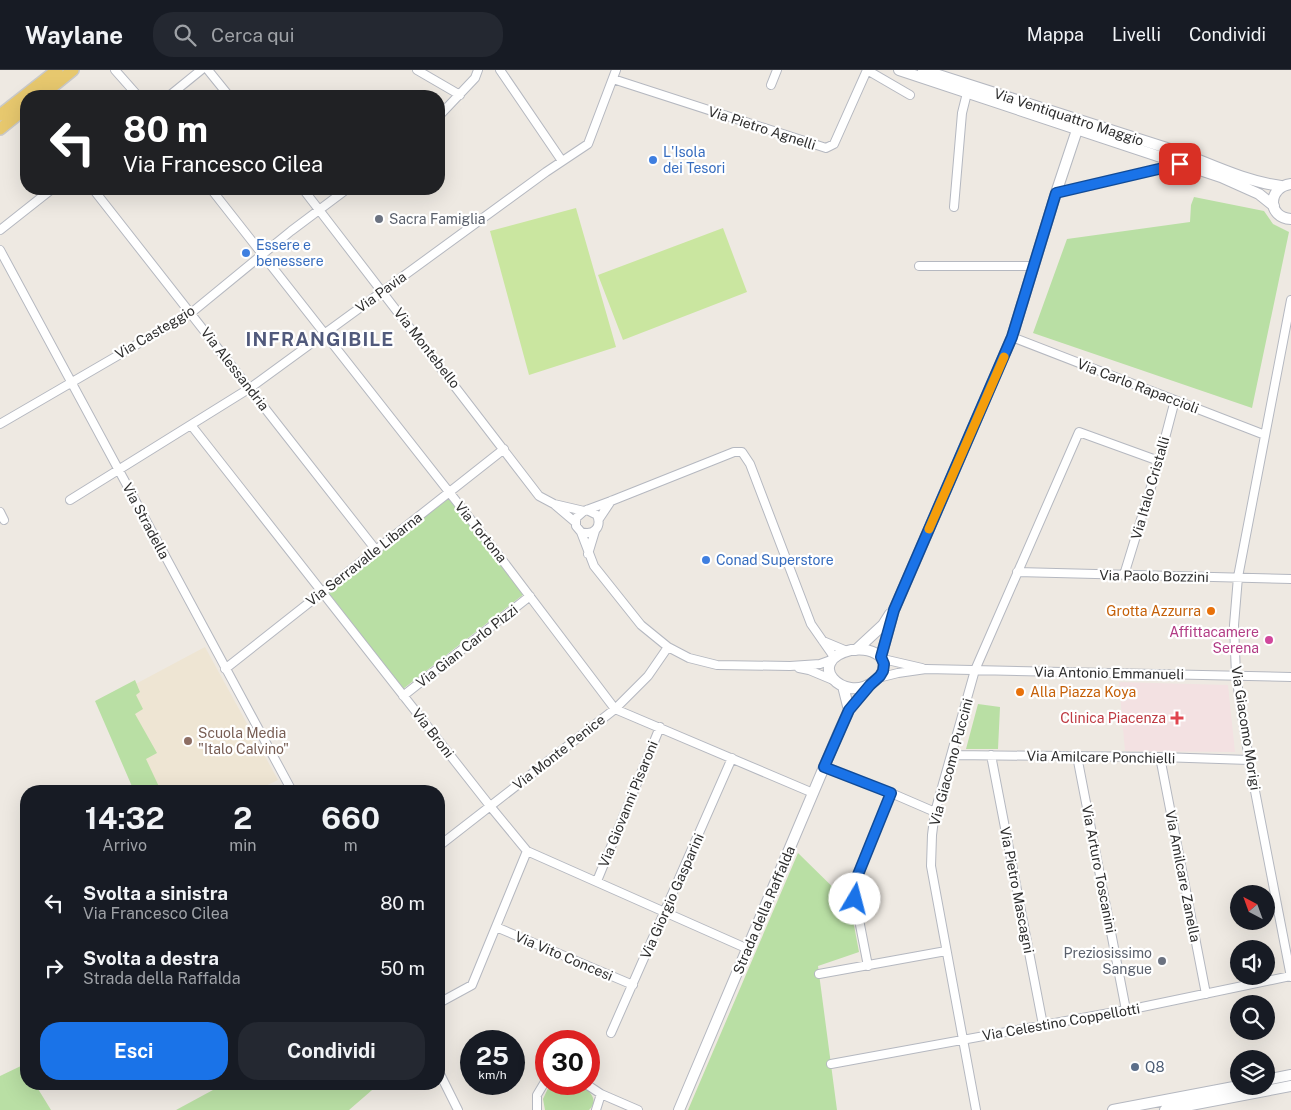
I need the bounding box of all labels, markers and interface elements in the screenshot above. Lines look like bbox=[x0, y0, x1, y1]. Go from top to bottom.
search box bbox=[153, 12, 503, 57]
text: Waylane bbox=[25, 21, 123, 49]
icon: search bbox=[171, 21, 199, 49]
text: Cerca qui bbox=[211, 24, 294, 46]
text: Mappa bbox=[1027, 24, 1084, 45]
text: Livelli bbox=[1112, 24, 1161, 45]
text: Condividi bbox=[1189, 24, 1266, 45]
street label: Via Ventiquattro Maggio bbox=[992, 85, 1146, 149]
street label: Via Pietro Agnelli bbox=[706, 103, 818, 153]
text: 80 m bbox=[123, 109, 208, 150]
icon: left bbox=[40, 110, 105, 175]
pin bbox=[1159, 143, 1201, 185]
place label: L'Isola dei Tesori bbox=[663, 144, 725, 176]
icon: arrive bbox=[1166, 150, 1194, 178]
text: Via Francesco Cilea bbox=[123, 151, 323, 177]
marker: L'Isola dei Tesori bbox=[647, 154, 659, 166]
place label: Sacra Famiglia bbox=[389, 211, 486, 227]
marker: Sacra Famiglia bbox=[373, 213, 385, 225]
place label: Essere e benessere bbox=[256, 237, 324, 269]
marker: Essere e benessere bbox=[240, 247, 252, 259]
street label: Via Pavia bbox=[353, 268, 409, 316]
street label: Via Casteggio bbox=[112, 302, 198, 362]
street label: Via Montebello bbox=[391, 305, 463, 391]
street label: Via Alessandria bbox=[198, 324, 272, 414]
district label: INFRANGIBILE bbox=[246, 328, 394, 350]
street label: Via Carlo Rapaccioli bbox=[1075, 355, 1201, 417]
street label: Via Italo Cristalli bbox=[1128, 435, 1172, 541]
street label: Via Stradella bbox=[119, 480, 173, 562]
street label: Via Tortona bbox=[452, 498, 510, 566]
street label: Via Serravalle Libarna bbox=[303, 509, 425, 609]
place label: Conad Superstore bbox=[716, 552, 834, 568]
marker: Conad Superstore bbox=[700, 554, 712, 566]
street label: Via Paolo Bozzini bbox=[1099, 567, 1209, 585]
street label: Via Gian Carlo Pizzi bbox=[413, 601, 521, 691]
place label: Grotta Azzurra bbox=[1106, 603, 1201, 619]
marker: Grotta Azzurra bbox=[1205, 605, 1217, 617]
place label: Affittacamere Serena bbox=[1169, 624, 1259, 656]
marker: Affittacamere Serena bbox=[1263, 634, 1275, 646]
street label: Via Antonio Emmanueli bbox=[1034, 664, 1184, 682]
street label: Via Giacomo Morigi bbox=[1228, 665, 1264, 791]
place label: Alla Piazza Koya bbox=[1030, 684, 1136, 700]
marker: Alla Piazza Koya bbox=[1014, 686, 1026, 698]
street label: Via Giacomo Puccini bbox=[926, 696, 976, 828]
street label: Via Broni bbox=[409, 705, 457, 761]
place label: Clinica Piacenza bbox=[1060, 710, 1166, 726]
street label: Via Monte Penice bbox=[510, 711, 608, 793]
marker: Clinica Piacenza bbox=[1170, 711, 1184, 725]
place label: Scuola Media "Italo Calvino" bbox=[198, 725, 289, 757]
marker: Scuola Media "Italo Calvino" bbox=[182, 735, 194, 747]
street label: Via Giovanni Pisaroni bbox=[595, 738, 661, 870]
street label: Via Amilcare Ponchielli bbox=[1026, 748, 1176, 766]
text: 14:32 bbox=[85, 800, 164, 836]
text: 2 bbox=[233, 800, 252, 836]
text: 660 bbox=[321, 800, 380, 836]
street label: Via Arturo Toscanini bbox=[1079, 804, 1119, 934]
street label: Via Amilcare Zanella bbox=[1162, 809, 1204, 943]
street label: Via Pietro Mascagni bbox=[997, 825, 1037, 955]
street label: Via Giorgio Gasparini bbox=[637, 831, 707, 961]
text: Arrivo bbox=[102, 836, 147, 855]
text: min bbox=[229, 836, 256, 855]
text: m bbox=[344, 836, 358, 855]
street label: Strada della Raffalda bbox=[730, 843, 798, 977]
position arrow bbox=[828, 872, 880, 924]
text: Svolta a sinistra bbox=[83, 882, 228, 904]
north arrow bbox=[1230, 885, 1275, 930]
map controls bbox=[1230, 885, 1275, 1095]
icon: left bbox=[40, 889, 68, 917]
text: 80 m bbox=[380, 892, 425, 914]
text: Via Francesco Cilea bbox=[83, 904, 229, 923]
street label: Via Vito Concesi bbox=[513, 928, 615, 984]
button: sound bbox=[1230, 940, 1275, 985]
place label: Preziosissimo Sangue bbox=[1064, 945, 1152, 977]
text: Svolta a destra bbox=[83, 947, 219, 969]
icon: right bbox=[40, 954, 68, 982]
marker: Preziosissimo Sangue bbox=[1156, 955, 1168, 967]
text: 50 m bbox=[380, 957, 425, 979]
text: Strada della Raffalda bbox=[83, 969, 241, 988]
button: search bbox=[1230, 995, 1275, 1040]
street label: Via Celestino Coppellotti bbox=[981, 1000, 1141, 1044]
button: Esci bbox=[40, 1022, 228, 1080]
button: Condividi bbox=[238, 1022, 425, 1080]
speed limit sign: 30 bbox=[535, 1030, 600, 1095]
text: 25 bbox=[476, 1041, 509, 1071]
button: layers bbox=[1230, 1050, 1275, 1095]
place label: Q8 bbox=[1145, 1059, 1165, 1075]
marker: Q8 bbox=[1129, 1061, 1141, 1073]
text: km/h bbox=[478, 1068, 507, 1082]

